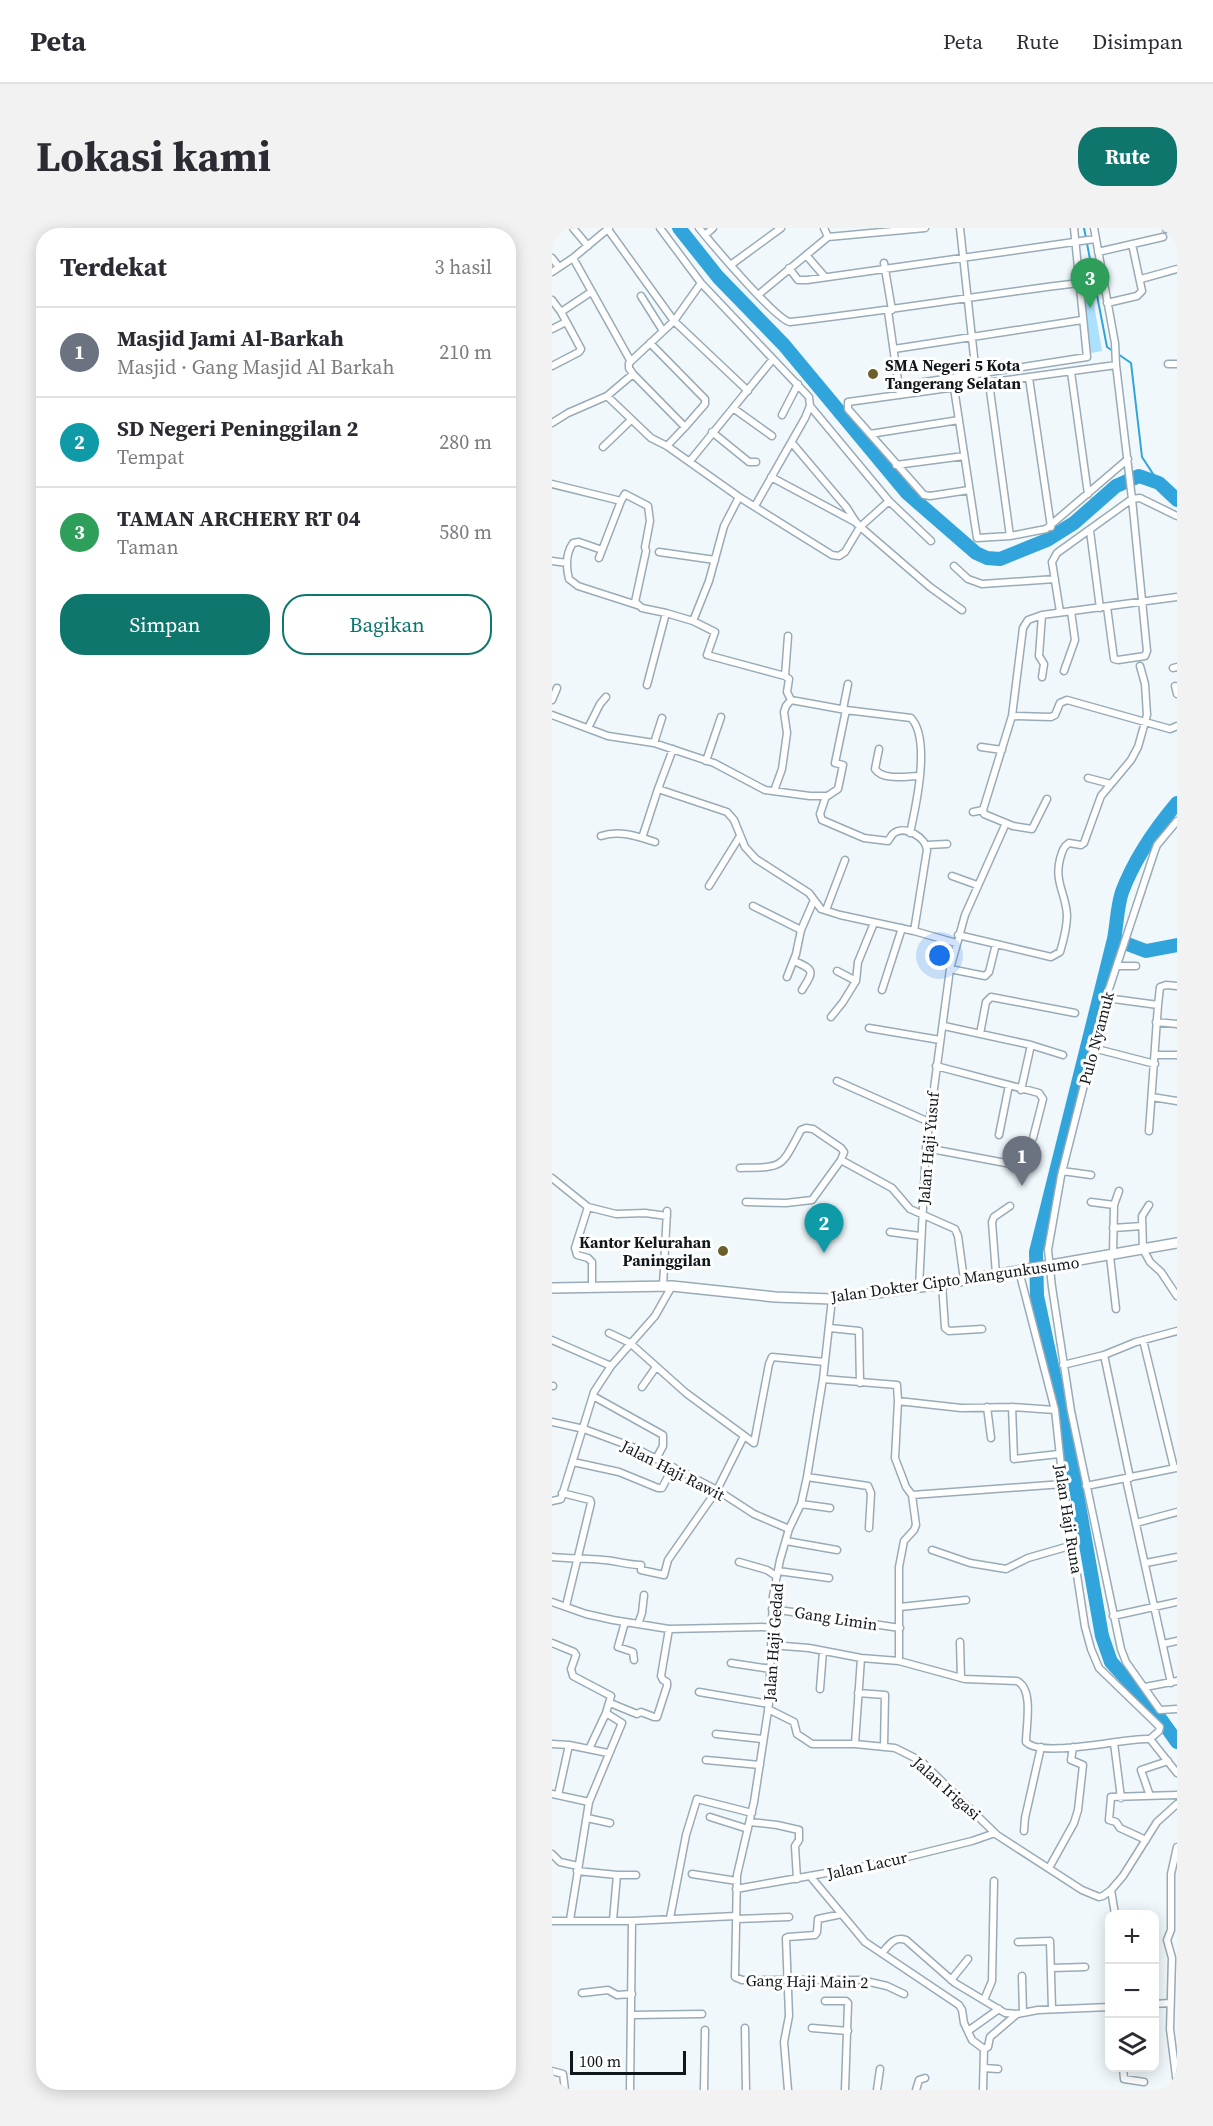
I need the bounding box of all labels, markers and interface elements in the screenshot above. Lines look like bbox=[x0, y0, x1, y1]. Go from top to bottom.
text: Peta bbox=[30, 22, 86, 60]
text: Peta bbox=[943, 27, 983, 56]
text: Rute bbox=[1016, 27, 1059, 56]
text: Disimpan bbox=[1092, 27, 1183, 56]
text: Lokasi kami bbox=[36, 127, 271, 185]
button: Rute bbox=[1078, 127, 1177, 186]
text: Terdekat bbox=[60, 249, 167, 285]
text: 3 hasil bbox=[435, 253, 492, 281]
pin: 3 bbox=[1070, 259, 1110, 308]
text: Masjid Jami Al-Barkah bbox=[117, 323, 344, 353]
text: 1 bbox=[74, 338, 85, 366]
text: 210 m bbox=[439, 338, 492, 366]
text: Masjid · Gang Masjid Al Barkah bbox=[117, 353, 394, 381]
place label: SMA Negeri 5 Kota Tangerang Selatan bbox=[885, 354, 1021, 394]
marker: SMA Negeri 5 Kota Tangerang Selatan bbox=[866, 367, 880, 381]
text: SD Negeri Peninggilan 2 bbox=[117, 413, 359, 443]
text: 2 bbox=[74, 428, 85, 456]
text: 280 m bbox=[439, 428, 492, 456]
text: Tempat bbox=[117, 443, 184, 471]
text: TAMAN ARCHERY RT 04 bbox=[117, 503, 361, 533]
text: 3 bbox=[74, 518, 85, 546]
text: 580 m bbox=[439, 518, 492, 546]
text: Taman bbox=[117, 533, 179, 561]
button: Simpan bbox=[60, 594, 270, 655]
button: Bagikan bbox=[282, 594, 492, 655]
your location bbox=[925, 941, 954, 970]
street label: Pulo Nyamuk bbox=[1073, 989, 1119, 1087]
street label: Jalan Haji Yusuf bbox=[912, 1090, 944, 1206]
pin: 1 bbox=[1002, 1136, 1042, 1186]
pin: 2 bbox=[804, 1204, 844, 1253]
place label: Kantor Kelurahan Paninggilan bbox=[579, 1231, 711, 1271]
marker: Kantor Kelurahan Paninggilan bbox=[716, 1244, 730, 1258]
street label: Jalan Dokter Cipto Mangunkusumo bbox=[828, 1251, 1081, 1307]
street label: Jalan Haji Rawit bbox=[617, 1434, 729, 1506]
street label: Jalan Haji Runa bbox=[1049, 1462, 1089, 1576]
street label: Jalan Haji Gedad bbox=[758, 1582, 788, 1703]
street label: Gang Limin bbox=[793, 1601, 879, 1635]
street label: Jalan Irigasi bbox=[907, 1751, 986, 1825]
street label: Jalan Lacur bbox=[824, 1846, 909, 1884]
map controls bbox=[1105, 1910, 1159, 2072]
button: + bbox=[1105, 1910, 1159, 1964]
button: − bbox=[1105, 1964, 1159, 2018]
street label: Gang Haji Main 2 bbox=[746, 1969, 868, 1993]
button: layers bbox=[1105, 2018, 1159, 2072]
scale bar bbox=[570, 2048, 686, 2076]
text: 100 m bbox=[579, 2050, 621, 2072]

